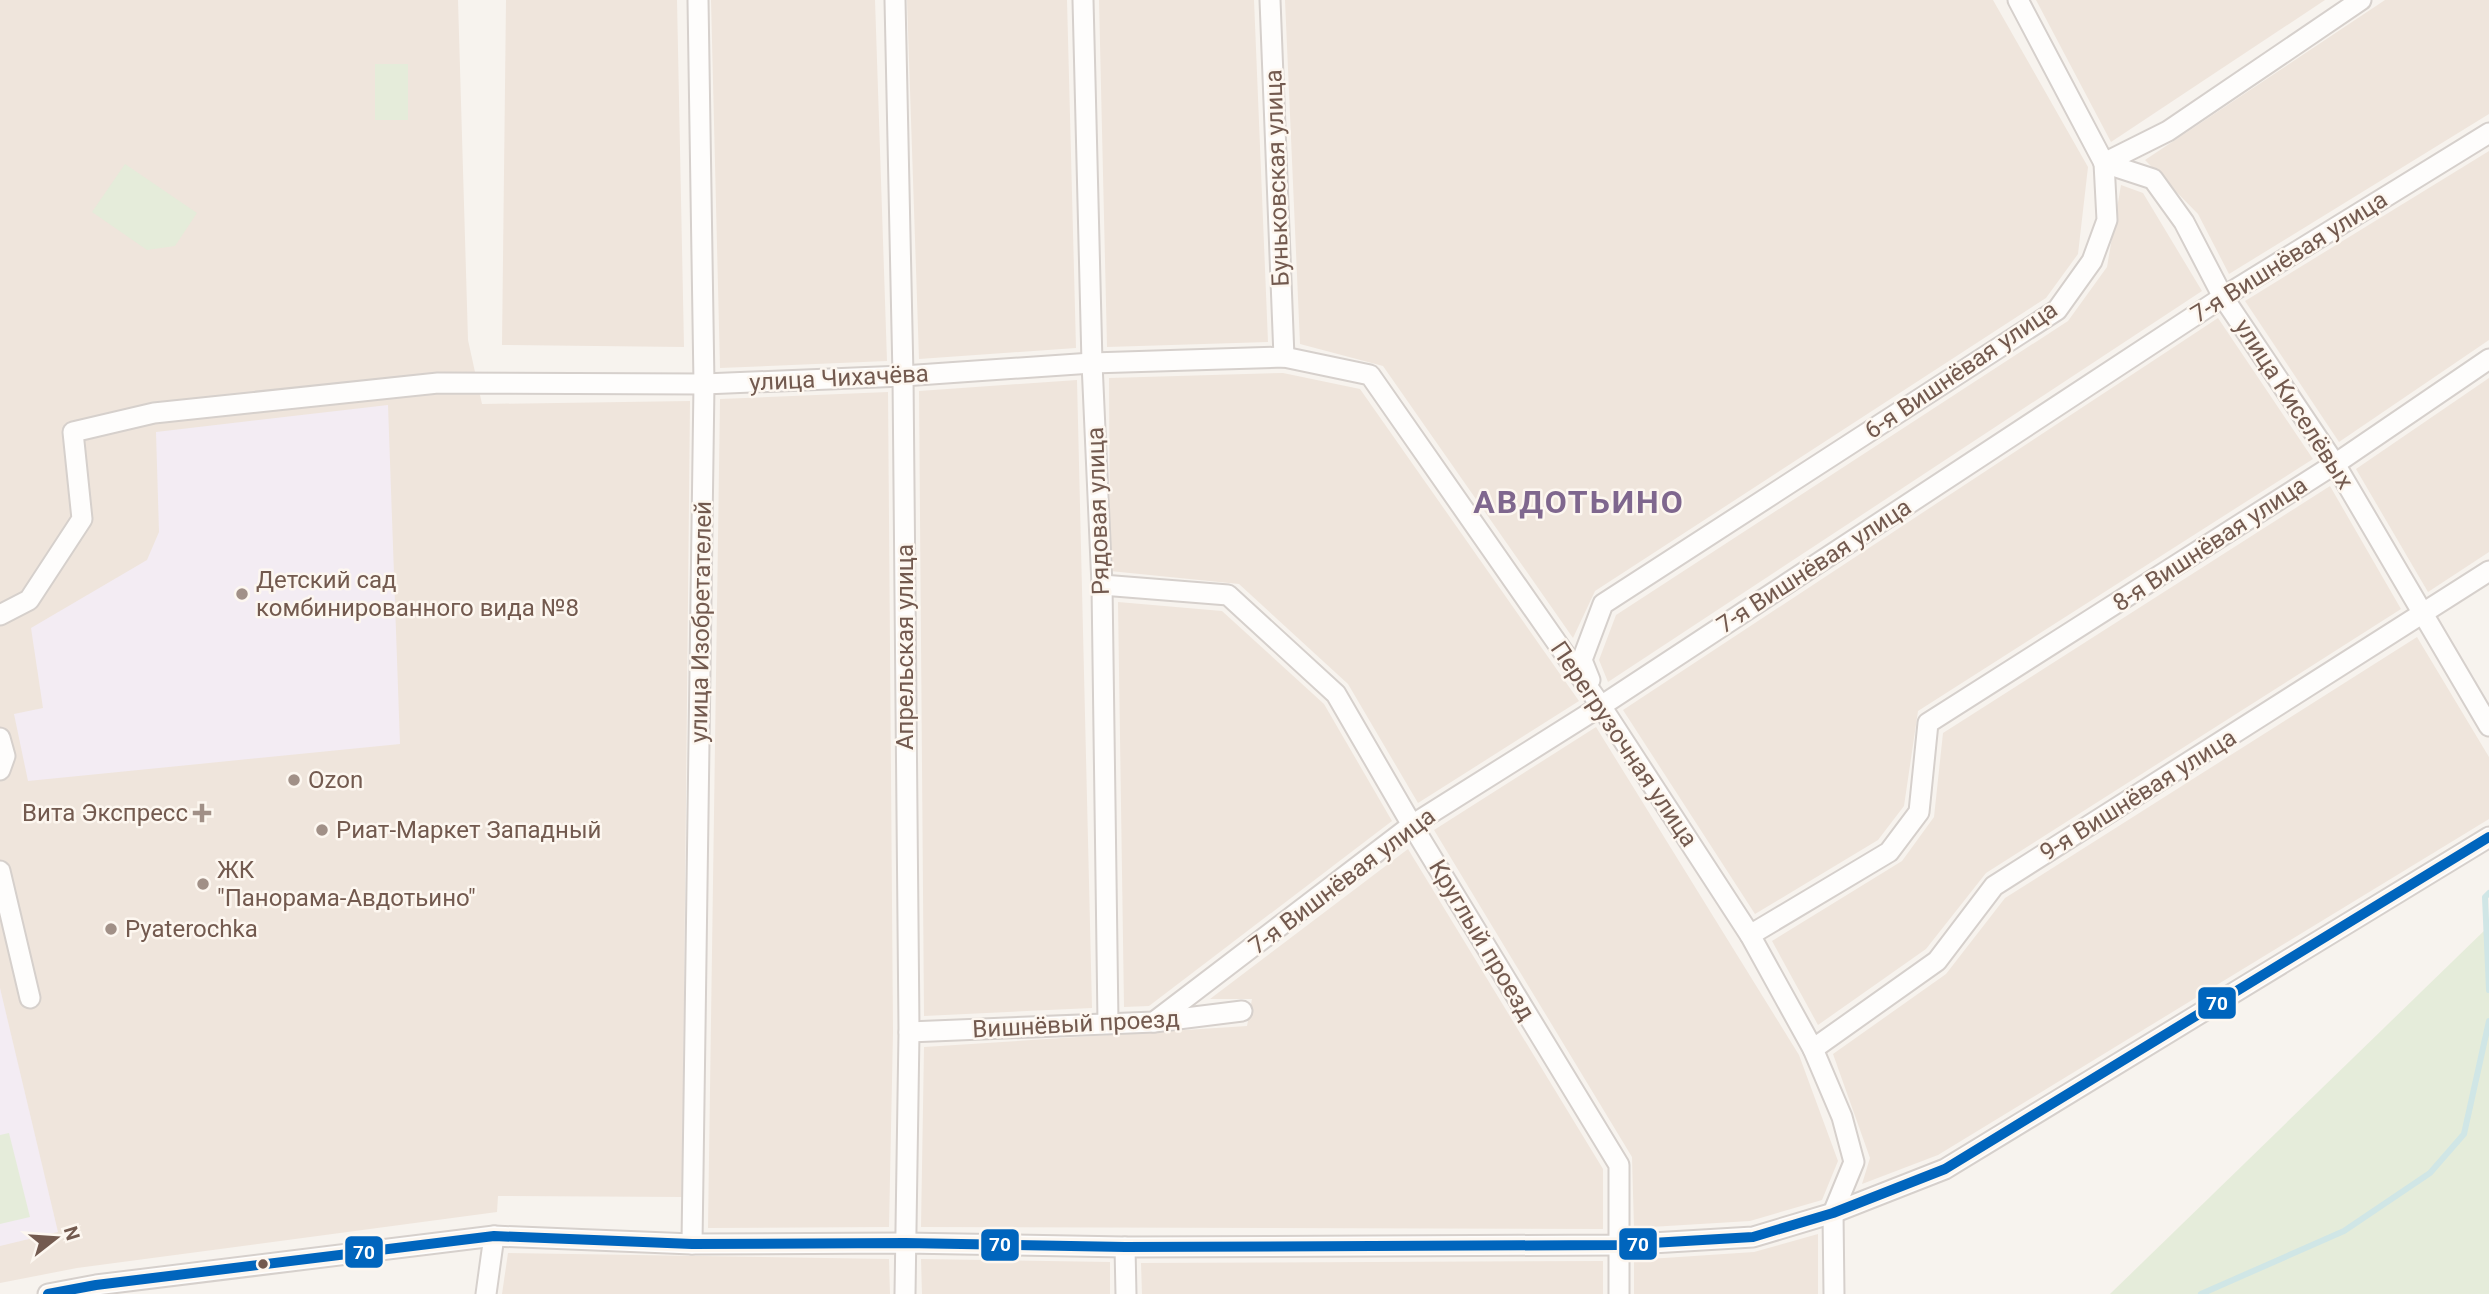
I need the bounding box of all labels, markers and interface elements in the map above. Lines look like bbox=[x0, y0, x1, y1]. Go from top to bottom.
street label: Буньковская улица bbox=[1259, 69, 1295, 287]
street label: 7-я Вишнёвая улица bbox=[2186, 185, 2392, 329]
street label: 6-я Вишнёвая улица bbox=[1860, 295, 2062, 445]
street label: улица Киселёвых bbox=[2229, 314, 2359, 494]
street label: улица Чихачёва bbox=[749, 359, 929, 397]
street label: Рядовая улица bbox=[1081, 426, 1115, 596]
street label: 8-я Вишнёвая улица bbox=[2108, 471, 2312, 617]
district label: АВДОТЬИНО bbox=[1473, 483, 1685, 521]
street label: 7-я Вишнёвая улица bbox=[1712, 493, 1916, 639]
street label: улица Изобретателей bbox=[685, 501, 717, 743]
street label: Апрельская улица bbox=[891, 544, 919, 750]
place label: Детский сад комбинированного вида №8 bbox=[256, 566, 579, 622]
marker: Детский сад комбинированного вида №8 bbox=[234, 586, 250, 602]
street label: Перегрузочная улица bbox=[1545, 636, 1703, 852]
street label: 9-я Вишнёвая улица bbox=[2035, 723, 2241, 867]
place label: Ozon bbox=[308, 766, 363, 794]
marker: Ozon bbox=[286, 772, 302, 788]
place label: Вита Экспресс bbox=[22, 799, 188, 827]
street label: 7-я Вишнёвая улица bbox=[1243, 802, 1441, 960]
marker: Вита Экспресс bbox=[194, 805, 210, 821]
place label: Риат-Маркет Западный bbox=[336, 816, 601, 844]
marker: Риат-Маркет Западный bbox=[314, 822, 330, 838]
street label: Круглый проезд bbox=[1423, 855, 1541, 1025]
place label: ЖК "Панорама-Авдотьино" bbox=[217, 856, 476, 912]
marker: ЖК "Панорама-Авдотьино" bbox=[195, 876, 211, 892]
place label: Pyaterochka bbox=[125, 915, 258, 943]
marker: Pyaterochka bbox=[103, 921, 119, 937]
line badge: 70 bbox=[2197, 986, 2237, 1020]
text: 70 bbox=[2206, 992, 2228, 1015]
street label: Вишнёвый проезд bbox=[972, 1005, 1180, 1043]
north arrow bbox=[21, 1203, 91, 1273]
text: N bbox=[59, 1223, 85, 1243]
line badge: 70 bbox=[1618, 1227, 1658, 1261]
line badge: 70 bbox=[980, 1228, 1020, 1262]
text: 70 bbox=[989, 1233, 1011, 1256]
text: 70 bbox=[1627, 1233, 1649, 1256]
line badge: 70 bbox=[344, 1235, 384, 1269]
text: 70 bbox=[353, 1241, 375, 1264]
unlabelled marker bbox=[256, 1257, 270, 1271]

